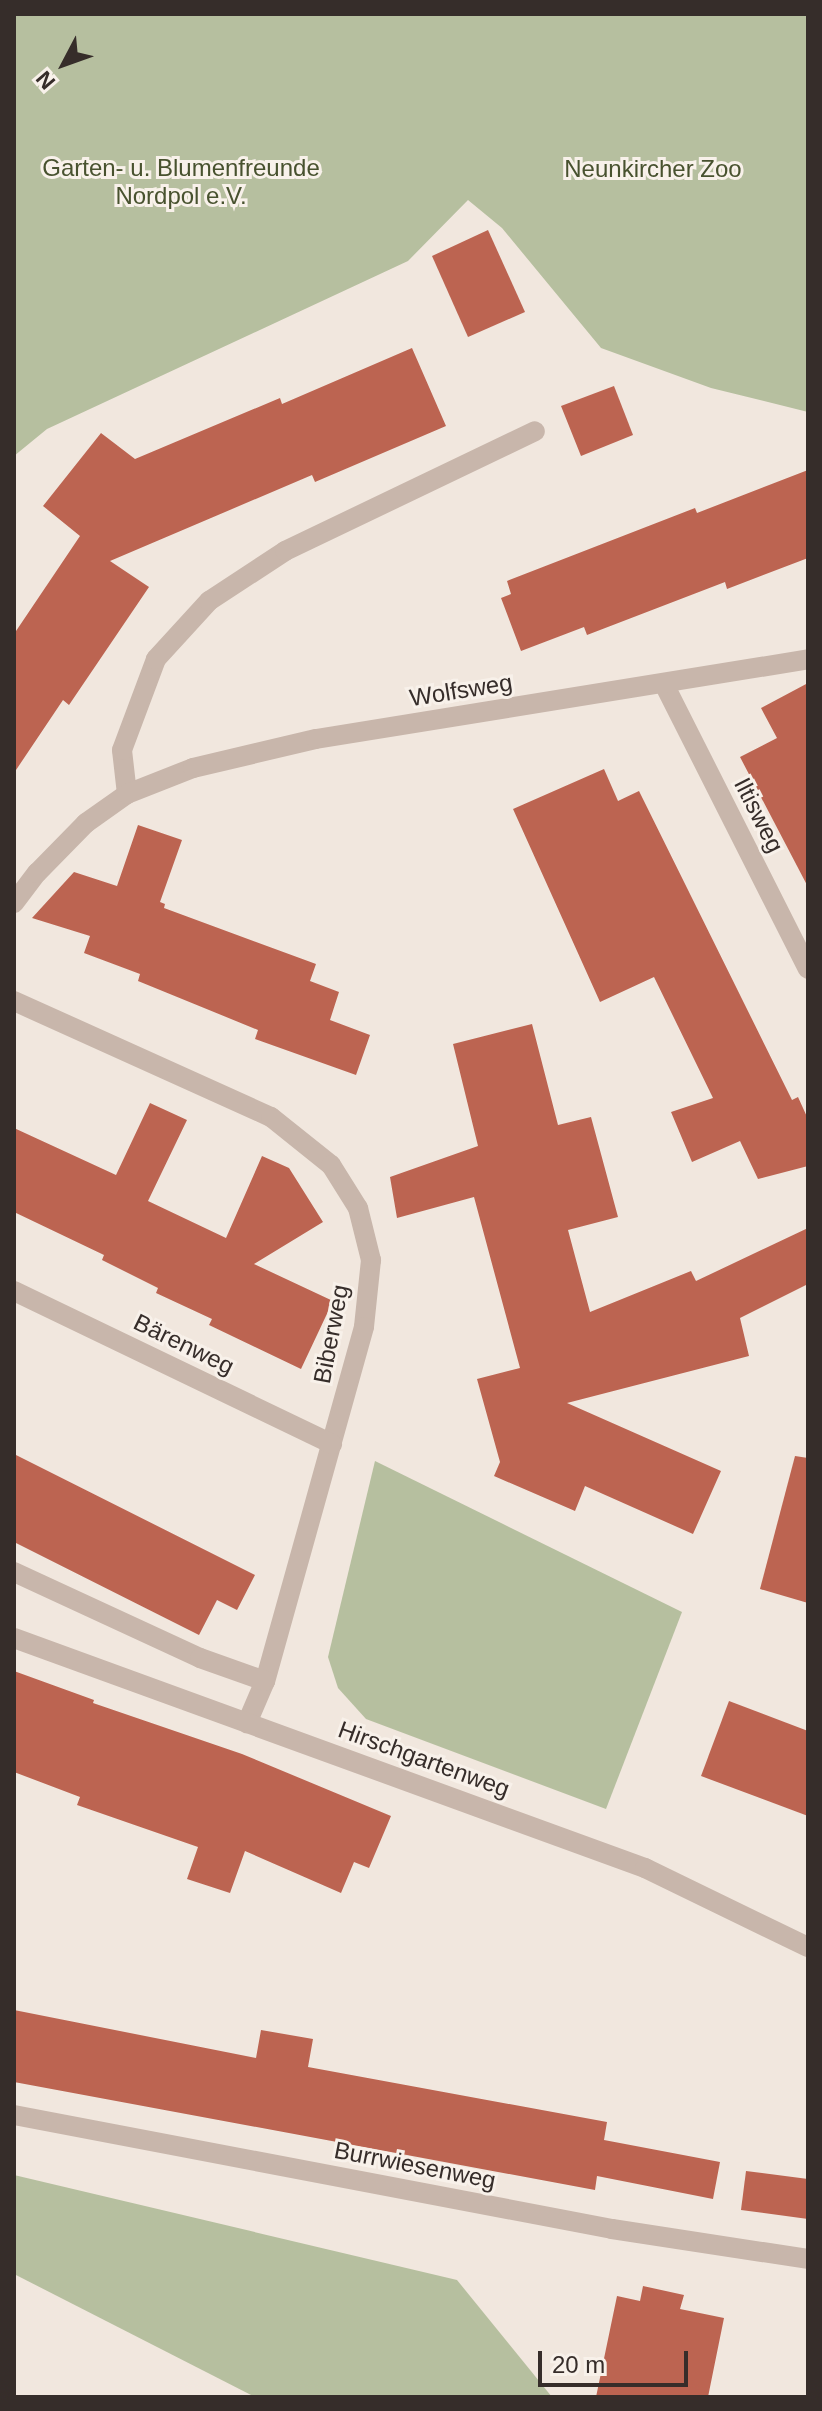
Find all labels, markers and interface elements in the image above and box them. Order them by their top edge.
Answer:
north arrow [24,24,104,104]
text: N [31,66,60,94]
park label: Garten- u. Blumenfreunde Nordpol e.V. [42,154,320,210]
park label: Neunkircher Zoo [564,155,742,183]
street label: Wolfsweg [408,668,514,712]
street label: Iltisweg [728,773,790,857]
street label: Biberweg [307,1282,355,1386]
street label: Bärenweg [129,1307,239,1381]
street label: Hirschgartenweg [334,1715,514,1803]
street label: Burrwiesenweg [332,2135,498,2195]
scale bar [542,2335,692,2385]
text: 20 m [552,2351,605,2378]

